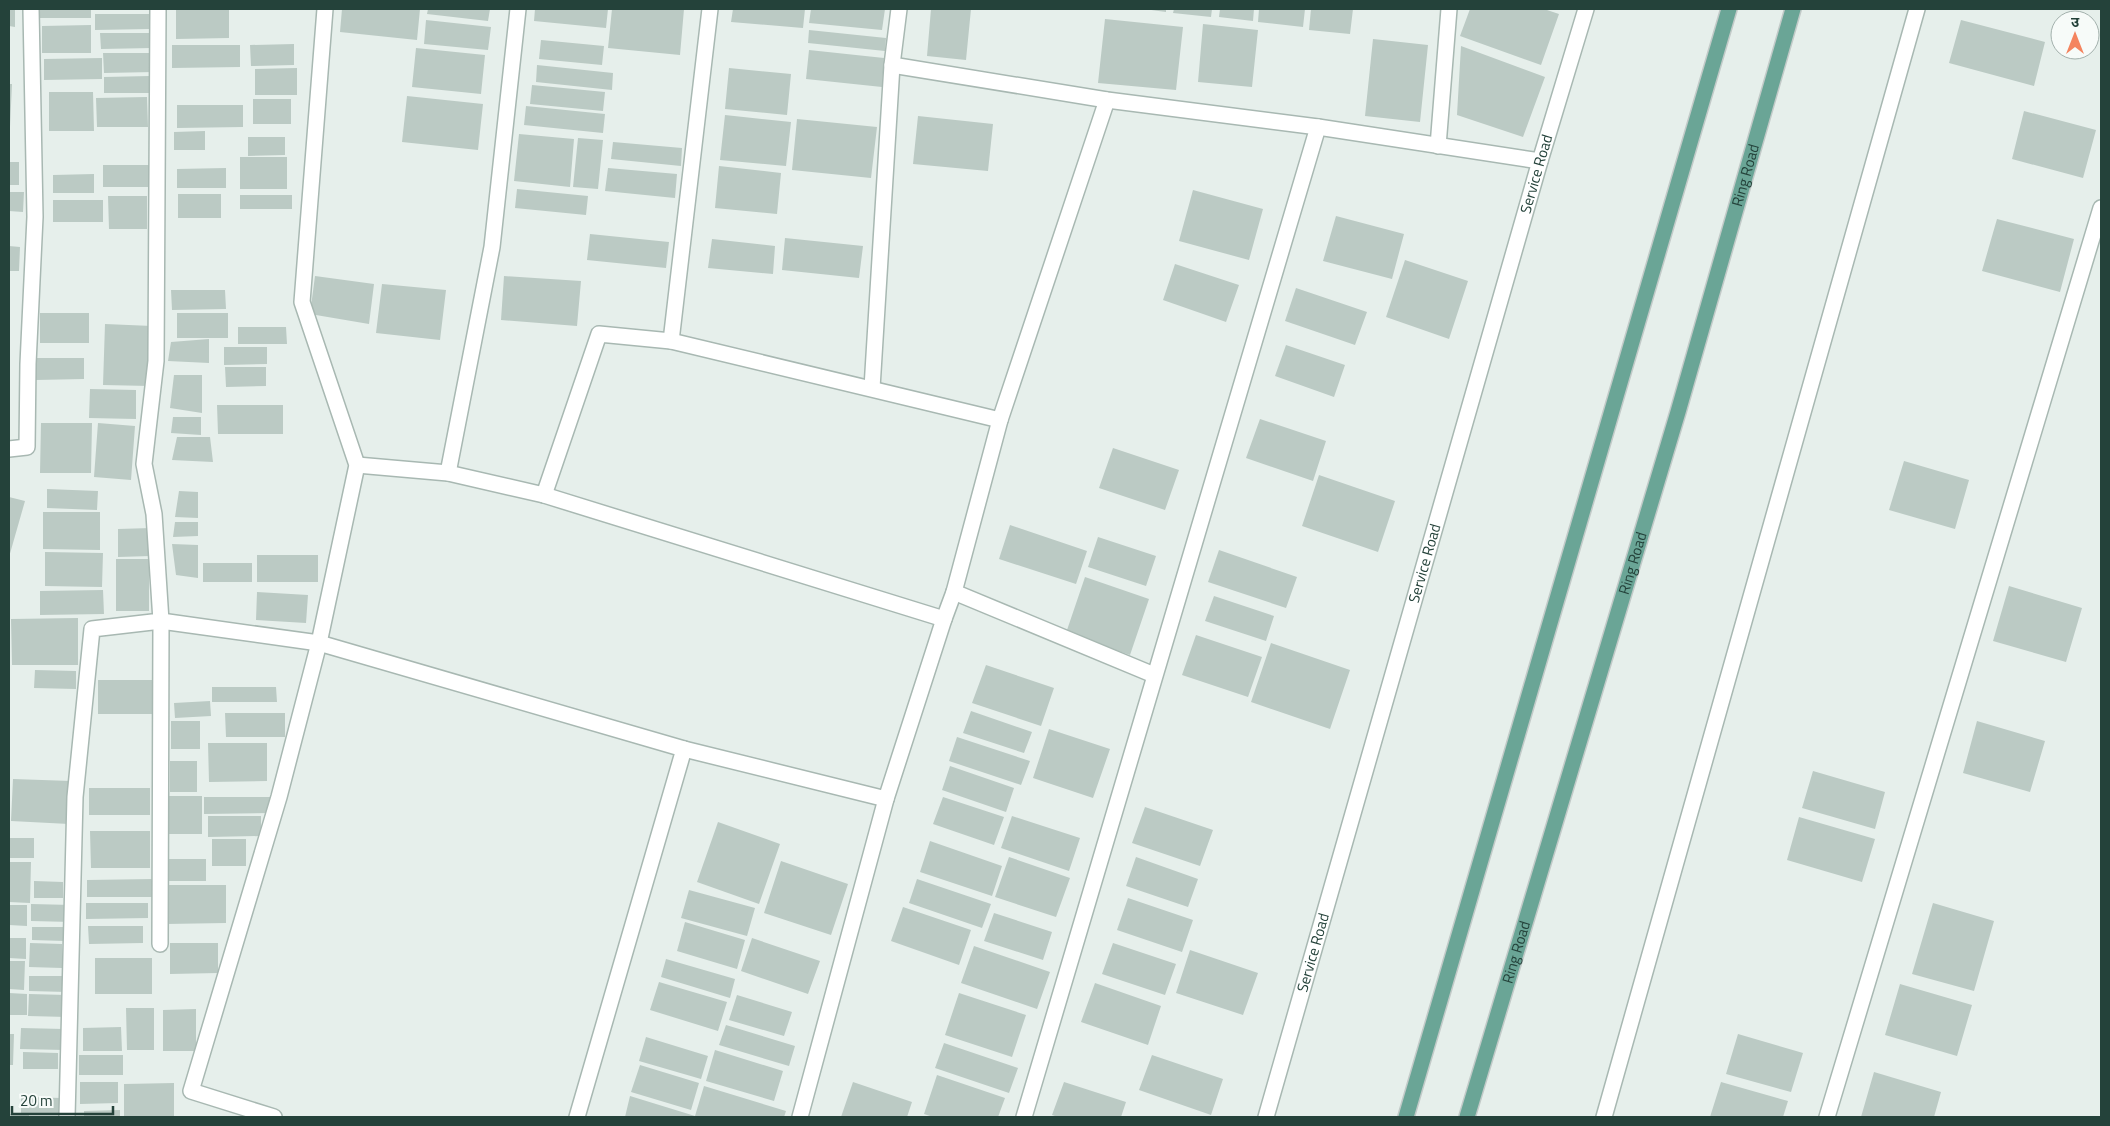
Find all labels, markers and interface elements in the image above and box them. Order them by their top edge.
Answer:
north arrow [2050,10,2100,60]
text: उ [2071,11,2080,32]
street label: Service Road [1514,132,1558,216]
street label: Ring Road [1725,141,1765,209]
street label: Service Road [1402,521,1446,605]
street label: Ring Road [1612,529,1652,597]
street label: Service Road [1290,910,1335,995]
street label: Ring Road [1496,918,1536,986]
scale bar [12,1084,114,1116]
text: 20 m [20,1089,53,1112]

